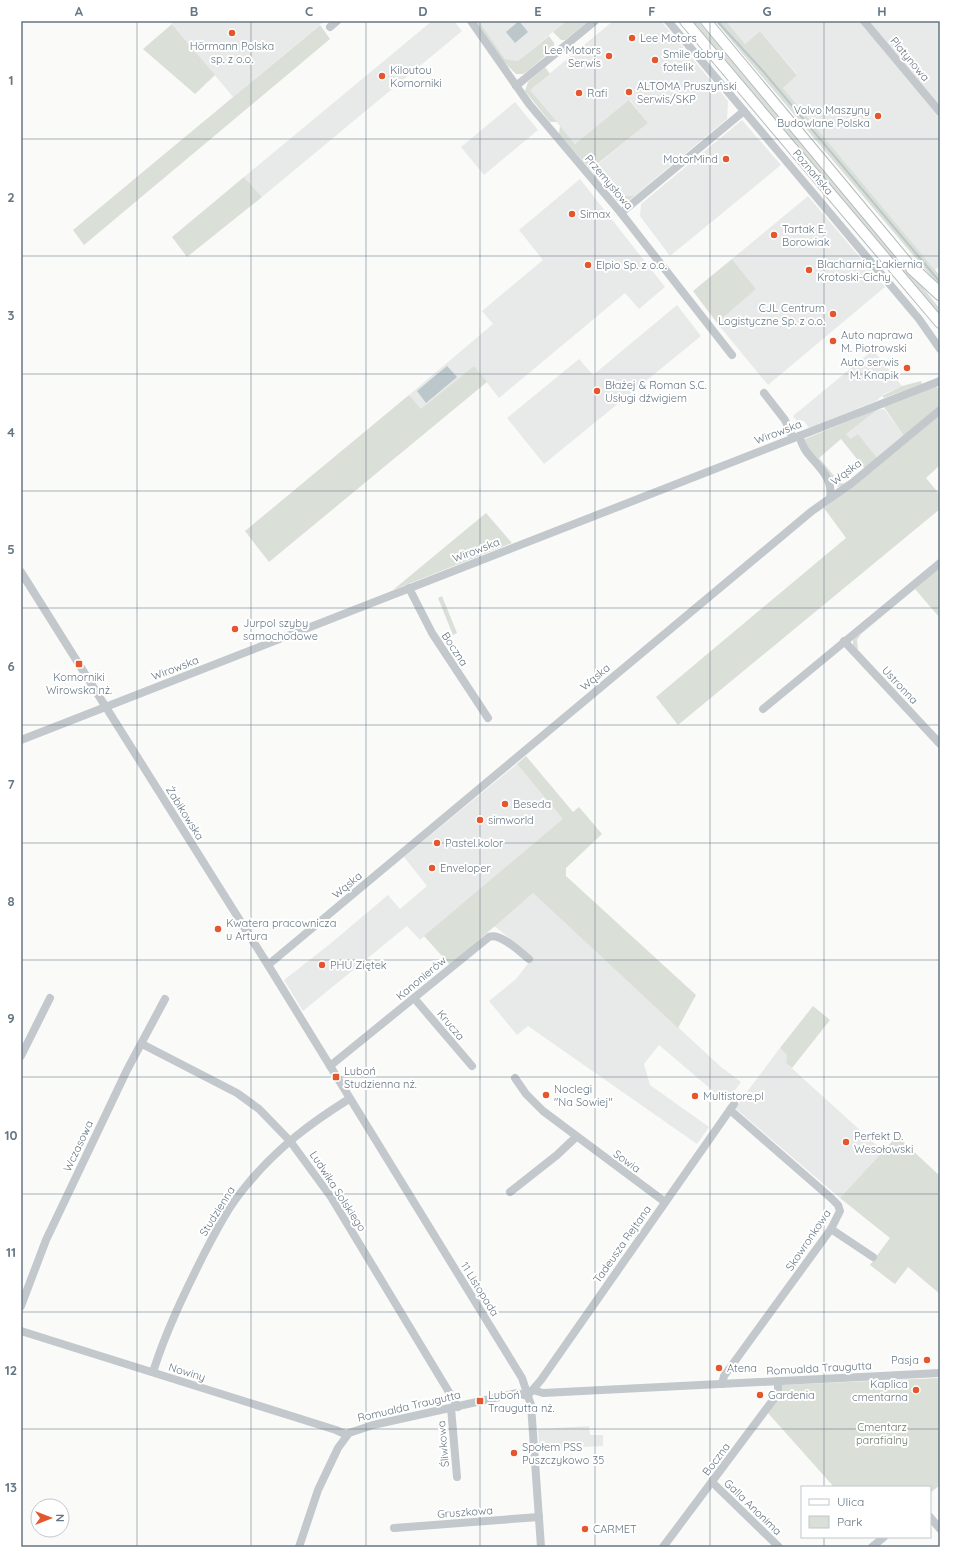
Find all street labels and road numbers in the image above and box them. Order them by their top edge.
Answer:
street label: Platynowa [887,34,933,84]
street label: Poznańska [790,146,836,198]
street label: Przemysłowa [582,152,636,212]
street label: Wirowska [752,417,804,447]
street label: Wąska [828,456,864,488]
street label: Wirowska [450,535,502,565]
street label: Boczna [439,629,471,669]
street label: Wirowska [149,653,201,683]
street label: Wąska [577,660,613,694]
street label: Ustronna [879,663,921,707]
street label: Żabikowska [163,783,207,843]
street label: Wąska [329,868,365,902]
street label: Kanonierów [393,953,449,1003]
street label: Krucza [434,1007,468,1043]
street label: Wczasowa [60,1118,96,1174]
street label: Sowia [611,1146,643,1176]
street label: Ludwika Solskiego [307,1148,369,1234]
street label: Studzienna [196,1184,238,1238]
street label: Tadeusza Rejtana [590,1203,654,1285]
street label: Skowronkowa [782,1207,834,1273]
street label: 11 Listopada [458,1259,502,1319]
street label: Romualda Traugutta [766,1358,872,1378]
street label: Nowiny [167,1360,207,1384]
street label: Romualda Traugutta [356,1387,462,1425]
street label: Śliwkowa [434,1420,452,1468]
street label: Boczna [699,1440,733,1478]
street label: Galla Anonima [721,1476,785,1538]
street label: Gruszkowa [437,1503,493,1521]

